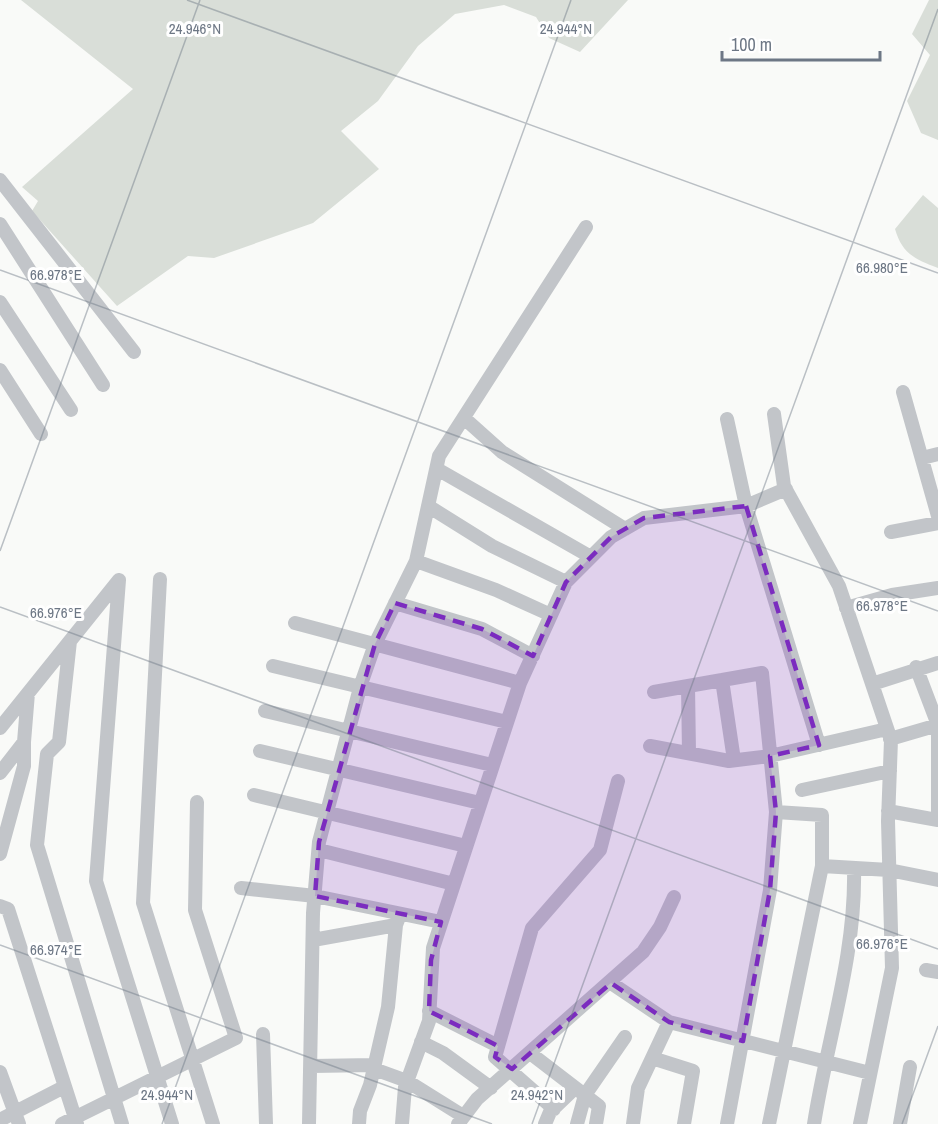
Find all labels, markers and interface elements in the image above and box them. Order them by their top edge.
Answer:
text: 24.946°N [169,18,221,39]
text: 24.944°N [540,18,592,39]
scale bar [722,24,880,62]
text: 100 m [731,32,772,57]
text: 66.980°E [856,257,908,278]
text: 66.978°E [30,264,82,285]
text: 66.978°E [856,595,908,616]
text: 66.976°E [30,602,82,623]
text: 66.976°E [856,933,908,954]
text: 66.974°E [30,939,82,960]
text: 24.944°N [141,1084,193,1105]
text: 24.942°N [511,1084,563,1105]

